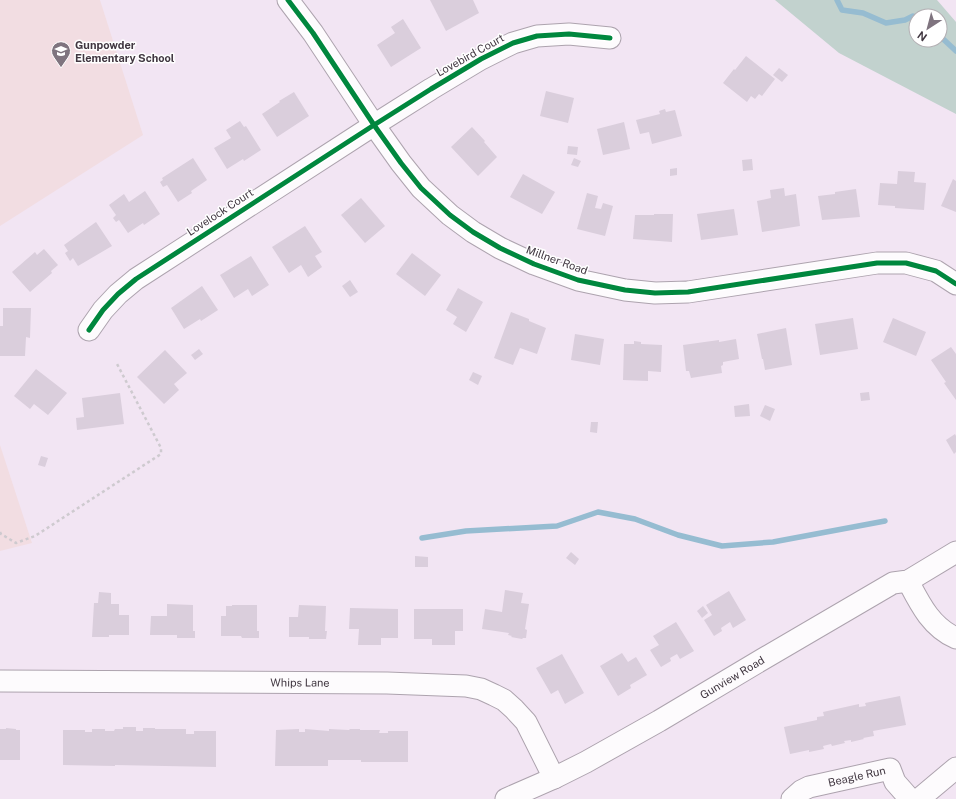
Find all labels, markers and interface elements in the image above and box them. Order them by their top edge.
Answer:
north arrow [908,8,948,48]
text: N [915,29,929,43]
street label: Lovebird Court [434,31,506,79]
place label: Gunpowder Elementary School [75,39,175,64]
school or university icon: Gunpowder Elementary School [50,40,72,68]
street label: Lovelock Court [185,186,255,238]
street label: Millner Road [525,243,589,277]
street label: Gunview Road [698,654,766,701]
street label: Whips Lane [270,676,330,689]
street label: Beagle Run [827,764,887,789]

